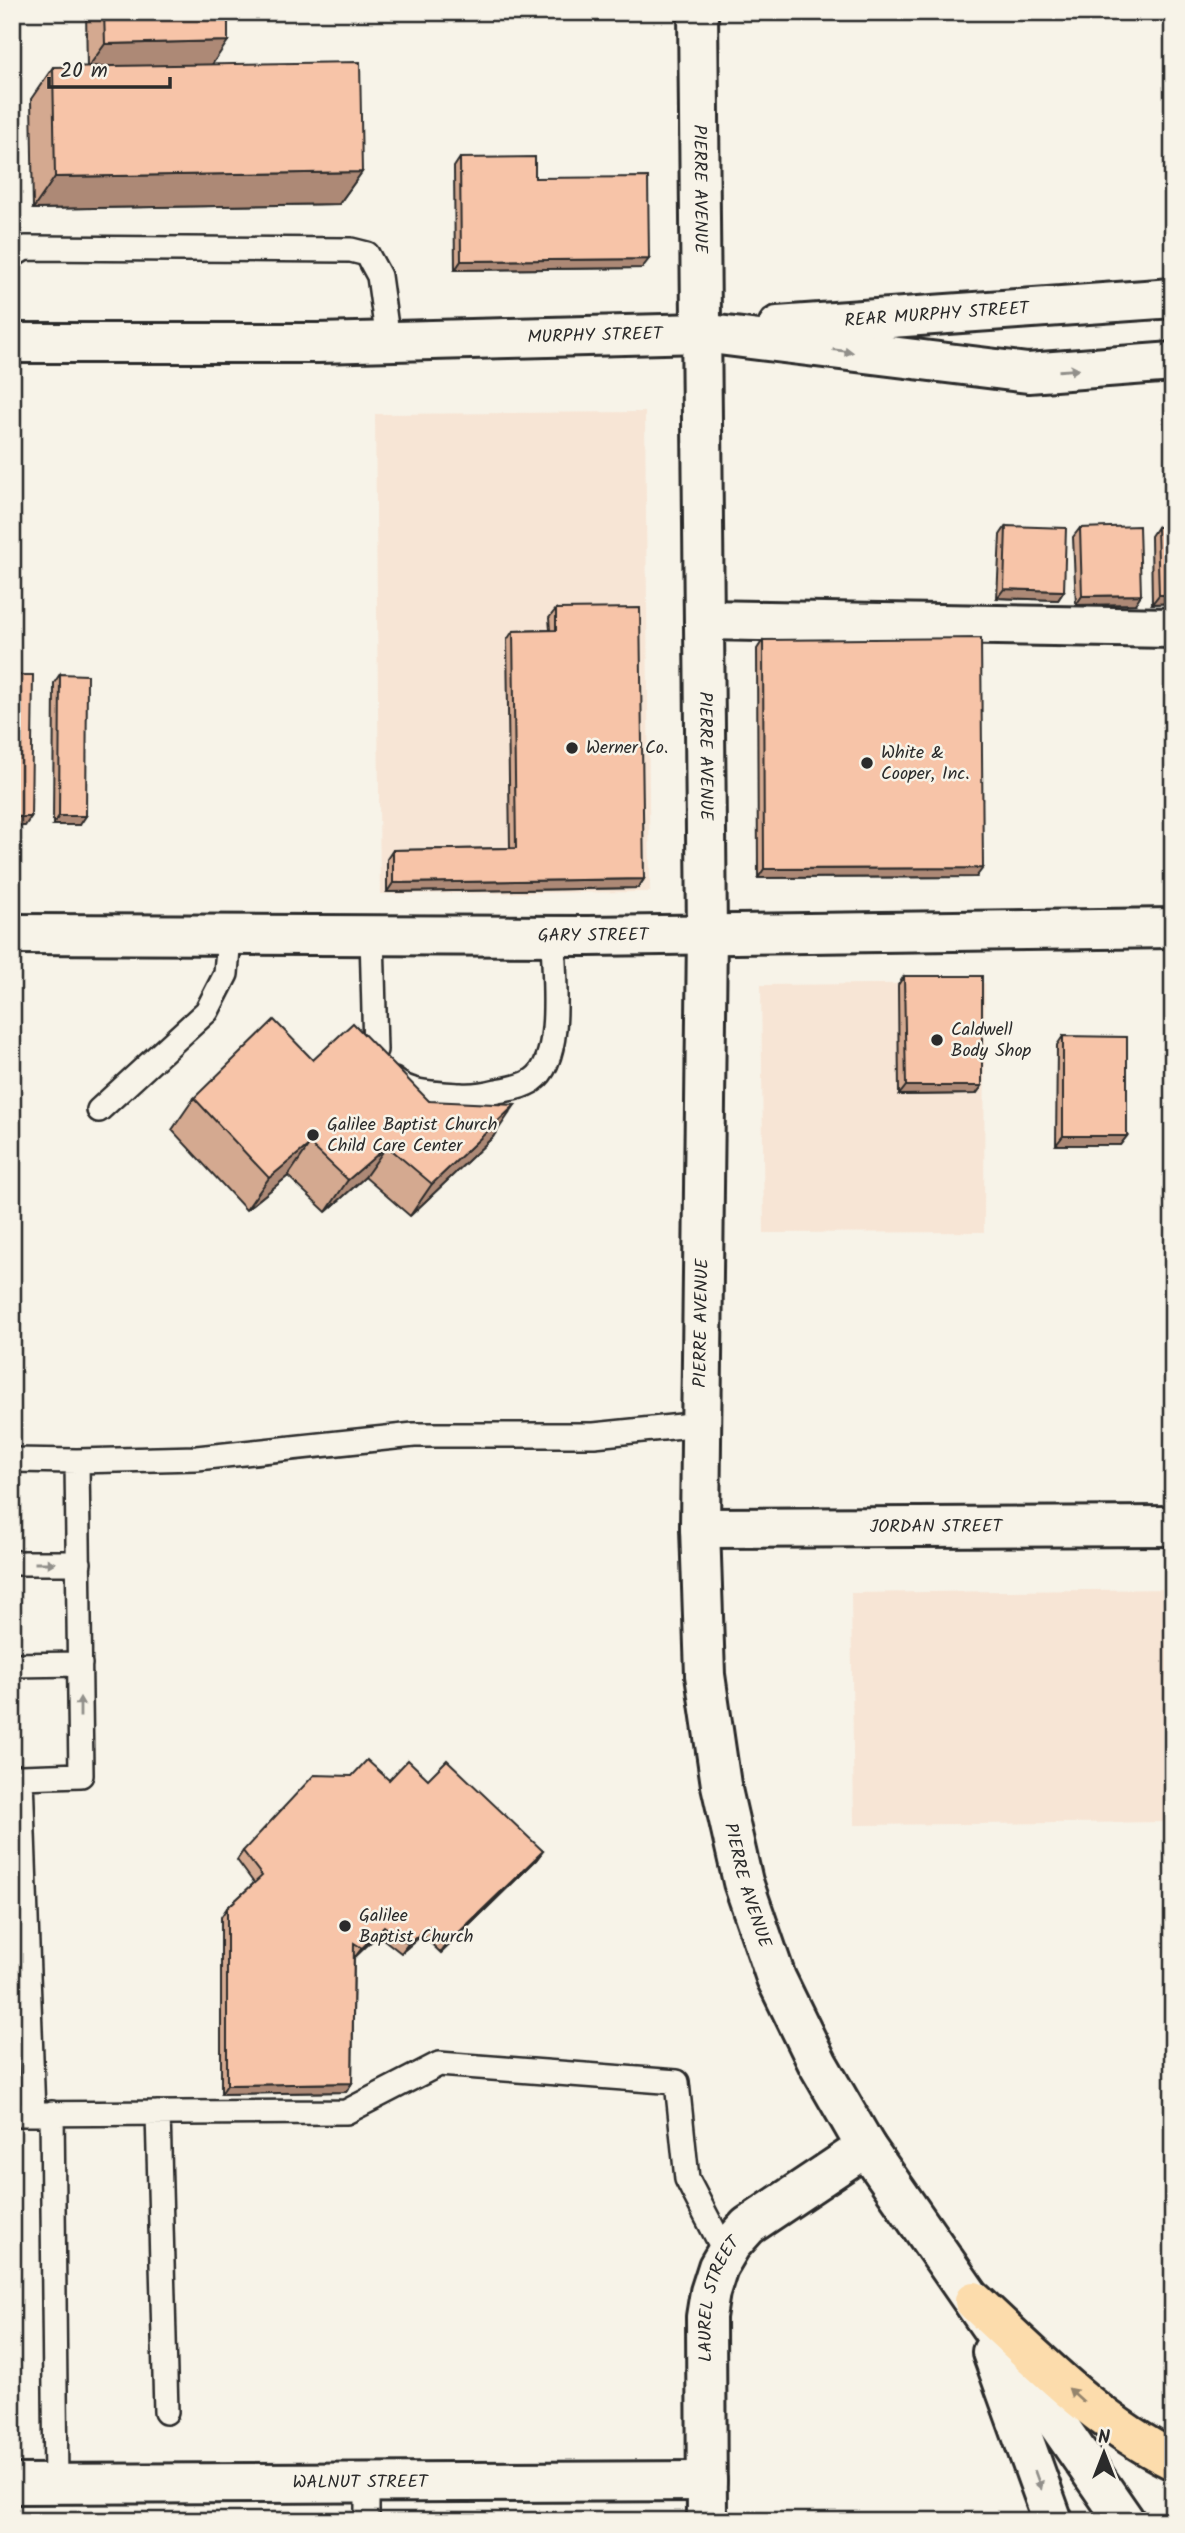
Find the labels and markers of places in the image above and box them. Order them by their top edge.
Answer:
place label: Werner Co. [586,734,668,763]
place label: White & Cooper, Inc. [881,739,970,789]
marker: Werner Co. [564,740,580,756]
marker: White & Cooper, Inc. [859,755,875,771]
place label: Caldwell Body Shop [951,1016,1032,1066]
marker: Caldwell Body Shop [929,1032,945,1048]
place label: Galilee Baptist Church Child Care Center [327,1111,497,1161]
marker: Galilee Baptist Church Child Care Center [305,1127,321,1143]
place label: Galilee Baptist Church [359,1902,473,1952]
marker: Galilee Baptist Church [337,1918,353,1934]

